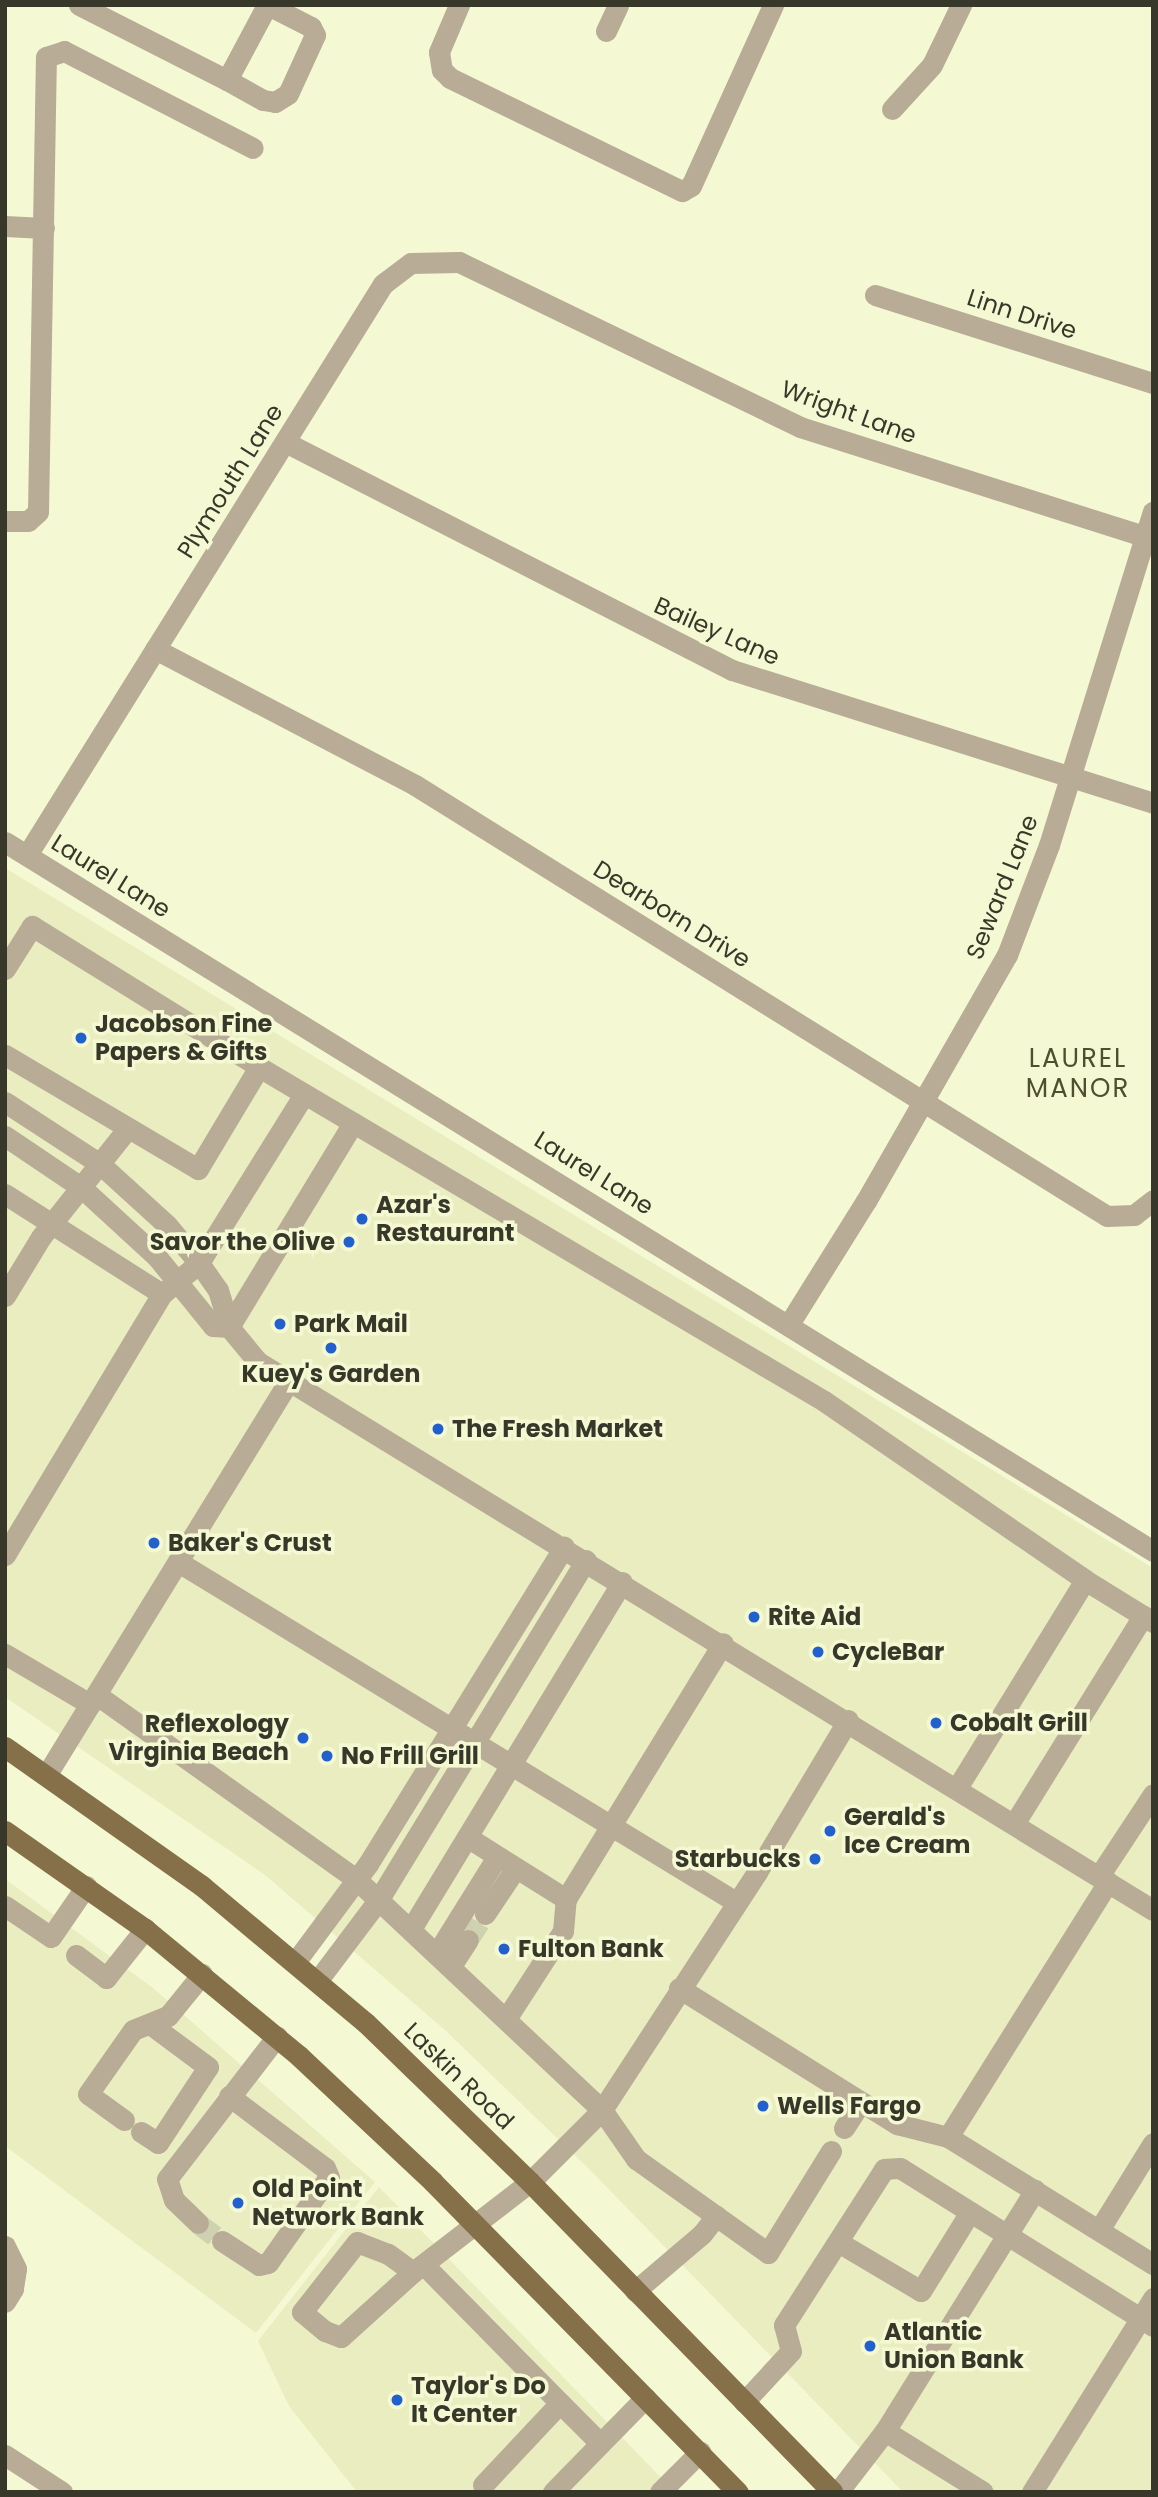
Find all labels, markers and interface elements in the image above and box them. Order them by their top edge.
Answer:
street label: Linn Drive [964,283,1080,345]
street label: Wright Lane [777,374,921,450]
street label: Plymouth Lane [171,399,289,563]
street label: Bailey Lane [650,591,784,671]
street label: Seward Lane [960,811,1044,963]
street label: Laurel Lane [46,828,176,924]
street label: Dearborn Drive [588,854,756,974]
place label: Jacobson Fine Papers & Gifts [95,1010,272,1066]
marker: Jacobson Fine Papers & Gifts [73,1030,89,1046]
district label: LAUREL MANOR [1026,1043,1130,1104]
street label: Laurel Lane [529,1125,659,1221]
place label: Azar's Restaurant [376,1191,515,1247]
marker: Azar's Restaurant [354,1211,370,1227]
place label: Savor the Olive [150,1228,335,1256]
marker: Savor the Olive [341,1234,357,1250]
place label: Park Mail [294,1310,408,1338]
marker: Park Mail [272,1316,288,1332]
marker: Kuey's Garden [323,1340,339,1356]
place label: Kuey's Garden [242,1360,420,1388]
place label: The Fresh Market [452,1415,663,1443]
marker: The Fresh Market [430,1421,446,1437]
place label: Baker's Crust [168,1529,332,1557]
marker: Baker's Crust [146,1535,162,1551]
place label: Rite Aid [768,1603,861,1631]
marker: Rite Aid [746,1609,762,1625]
place label: CycleBar [832,1638,944,1666]
marker: CycleBar [810,1644,826,1660]
place label: Cobalt Grill [950,1709,1088,1737]
place label: Reflexology Virginia Beach [109,1710,289,1766]
marker: Cobalt Grill [928,1715,944,1731]
marker: Reflexology Virginia Beach [295,1730,311,1746]
place label: No Frill Grill [341,1742,479,1770]
marker: No Frill Grill [319,1748,335,1764]
place label: Gerald's Ice Cream [844,1803,971,1859]
marker: Gerald's Ice Cream [822,1823,838,1839]
place label: Starbucks [675,1845,801,1873]
marker: Starbucks [807,1851,823,1867]
place label: Fulton Bank [518,1935,664,1963]
marker: Fulton Bank [496,1941,512,1957]
street label: Laskin Road [398,2016,520,2136]
place label: Wells Fargo [777,2092,921,2120]
marker: Wells Fargo [755,2098,771,2114]
place label: Old Point Network Bank [252,2175,424,2231]
marker: Old Point Network Bank [230,2195,246,2211]
place label: Atlantic Union Bank [884,2318,1024,2374]
marker: Atlantic Union Bank [862,2338,878,2354]
place label: Taylor's Do It Center [411,2372,546,2428]
marker: Taylor's Do It Center [389,2392,405,2408]

